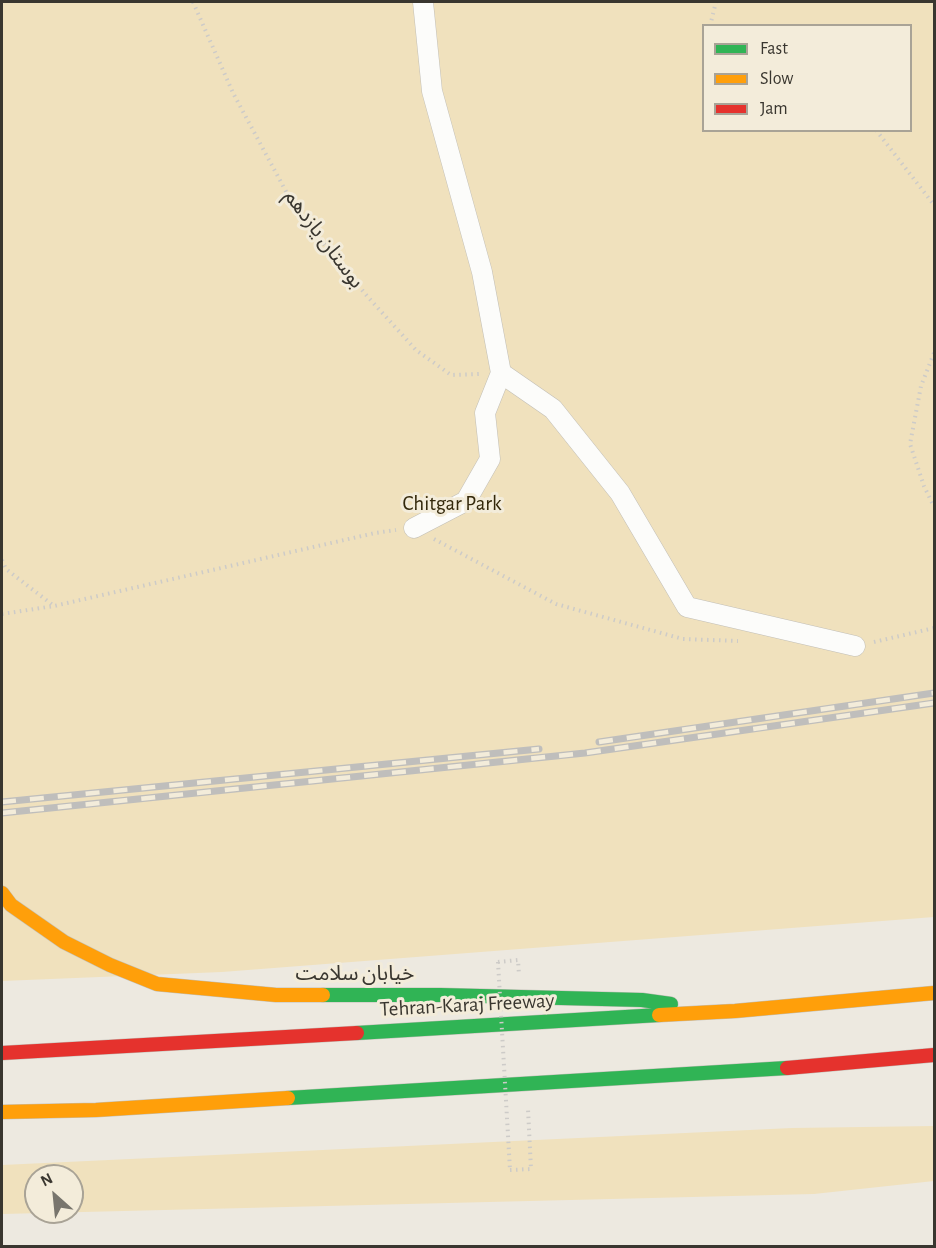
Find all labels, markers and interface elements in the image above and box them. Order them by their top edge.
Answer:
legend [702,24,912,132]
text: Fast [760,40,788,58]
text: Slow [760,70,793,88]
text: Jam [760,100,788,118]
street label: بوستان یازدهم [279,185,369,293]
park label: Chitgar Park [402,491,502,517]
street label: خیابان سلامت [296,961,414,987]
street label: Tehran-Karaj Freeway [379,988,555,1022]
north arrow [24,1164,84,1224]
text: N [38,1170,55,1189]

